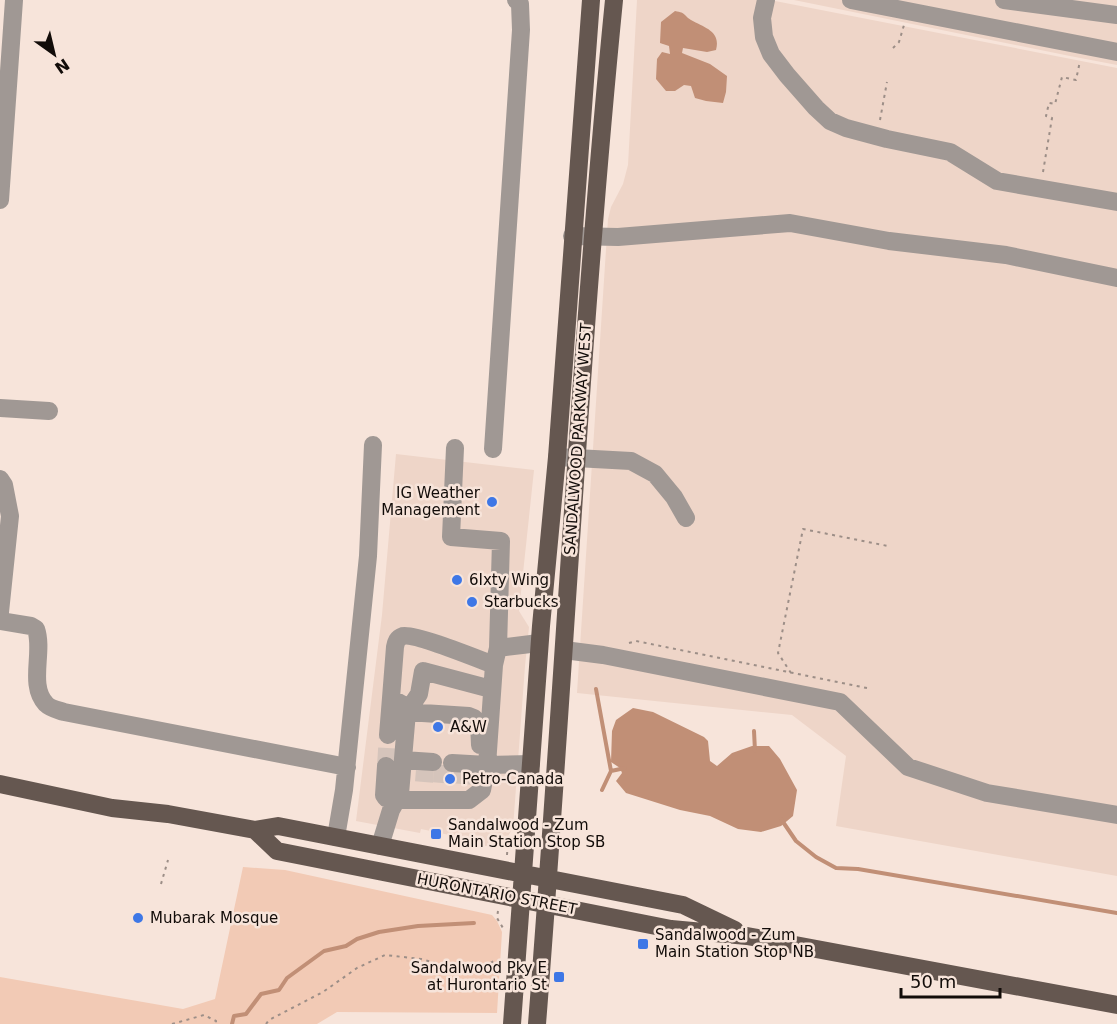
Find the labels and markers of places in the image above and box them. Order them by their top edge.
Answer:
place label: IG Weather Management [381,484,481,519]
marker: IG Weather Management [485,495,499,509]
place label: 6Ixty Wing [469,571,549,589]
marker: 6Ixty Wing [450,573,464,587]
place label: Starbucks [484,593,559,611]
marker: Starbucks [465,595,479,609]
place label: A&W [450,718,487,736]
marker: A&W [431,720,445,734]
place label: Petro-Canada [462,770,563,788]
marker: Petro-Canada [443,772,457,786]
place label: Sandalwood - Zum Main Station Stop SB [448,816,605,851]
marker: Sandalwood - Zum Main Station Stop SB [429,827,443,841]
place label: Mubarak Mosque [150,909,278,927]
marker: Mubarak Mosque [131,911,145,925]
place label: Sandalwood - Zum Main Station Stop NB [655,926,814,961]
marker: Sandalwood - Zum Main Station Stop NB [636,937,650,951]
place label: Sandalwood Pky E at Hurontario St [411,959,547,994]
marker: Sandalwood Pky E at Hurontario St [552,970,566,984]

